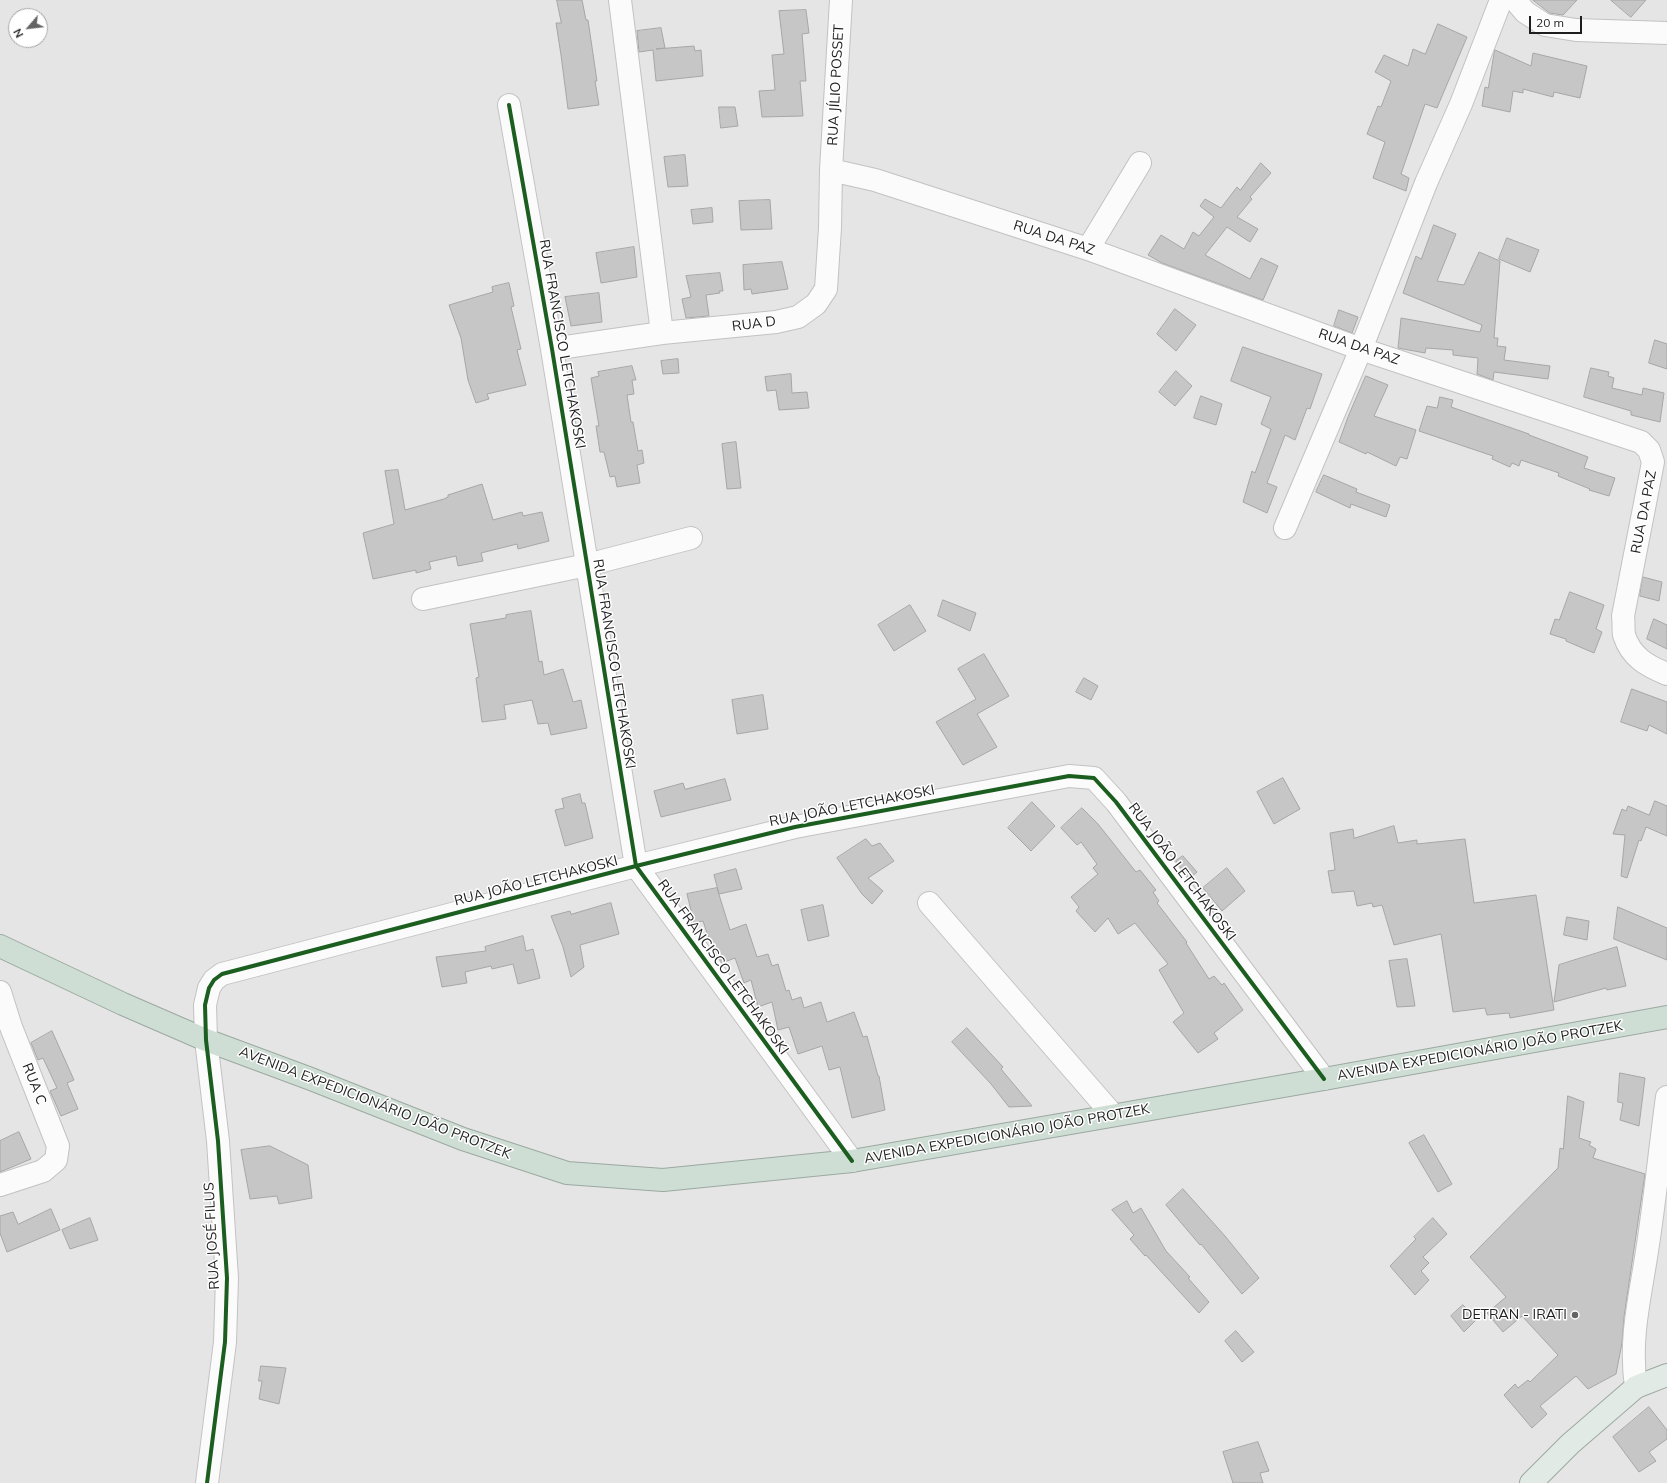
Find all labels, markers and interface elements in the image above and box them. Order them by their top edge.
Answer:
north arrow [8,8,48,48]
scale bar [1531,8,1584,34]
text: 20 m [1536,15,1564,30]
street label: RUA JÍLIO POSSET [824,24,848,146]
text: N [10,26,26,40]
street label: RUA DA PAZ [1011,217,1097,259]
street label: RUA FRANCISCO LETCHAKOSKI [535,238,589,450]
street label: RUA D [731,313,777,335]
street label: RUA DA PAZ [1316,325,1402,369]
street label: RUA DA PAZ [1628,469,1660,555]
street label: RUA FRANCISCO LETCHAKOSKI [589,558,639,770]
street label: RUA JOÃO LETCHAKOSKI [768,782,936,830]
street label: RUA JOÃO LETCHAKOSKI [1125,800,1239,944]
street label: RUA JOÃO LETCHAKOSKI [452,853,620,909]
street label: RUA FRANCISCO LETCHAKOSKI [654,876,792,1058]
street label: AVENIDA EXPEDICIONÁRIO JOÃO PROTZEK [1336,1018,1624,1084]
street label: AVENIDA EXPEDICIONÁRIO JOÃO PROTZEK [237,1043,513,1163]
street label: RUA C [18,1061,50,1107]
street label: AVENIDA EXPEDICIONÁRIO JOÃO PROTZEK [863,1101,1151,1167]
street label: RUA JOSÉ FILUS [201,1182,223,1290]
place label: DETRAN - IRATI [1462,1307,1567,1323]
marker: DETRAN - IRATI [1570,1310,1580,1320]

